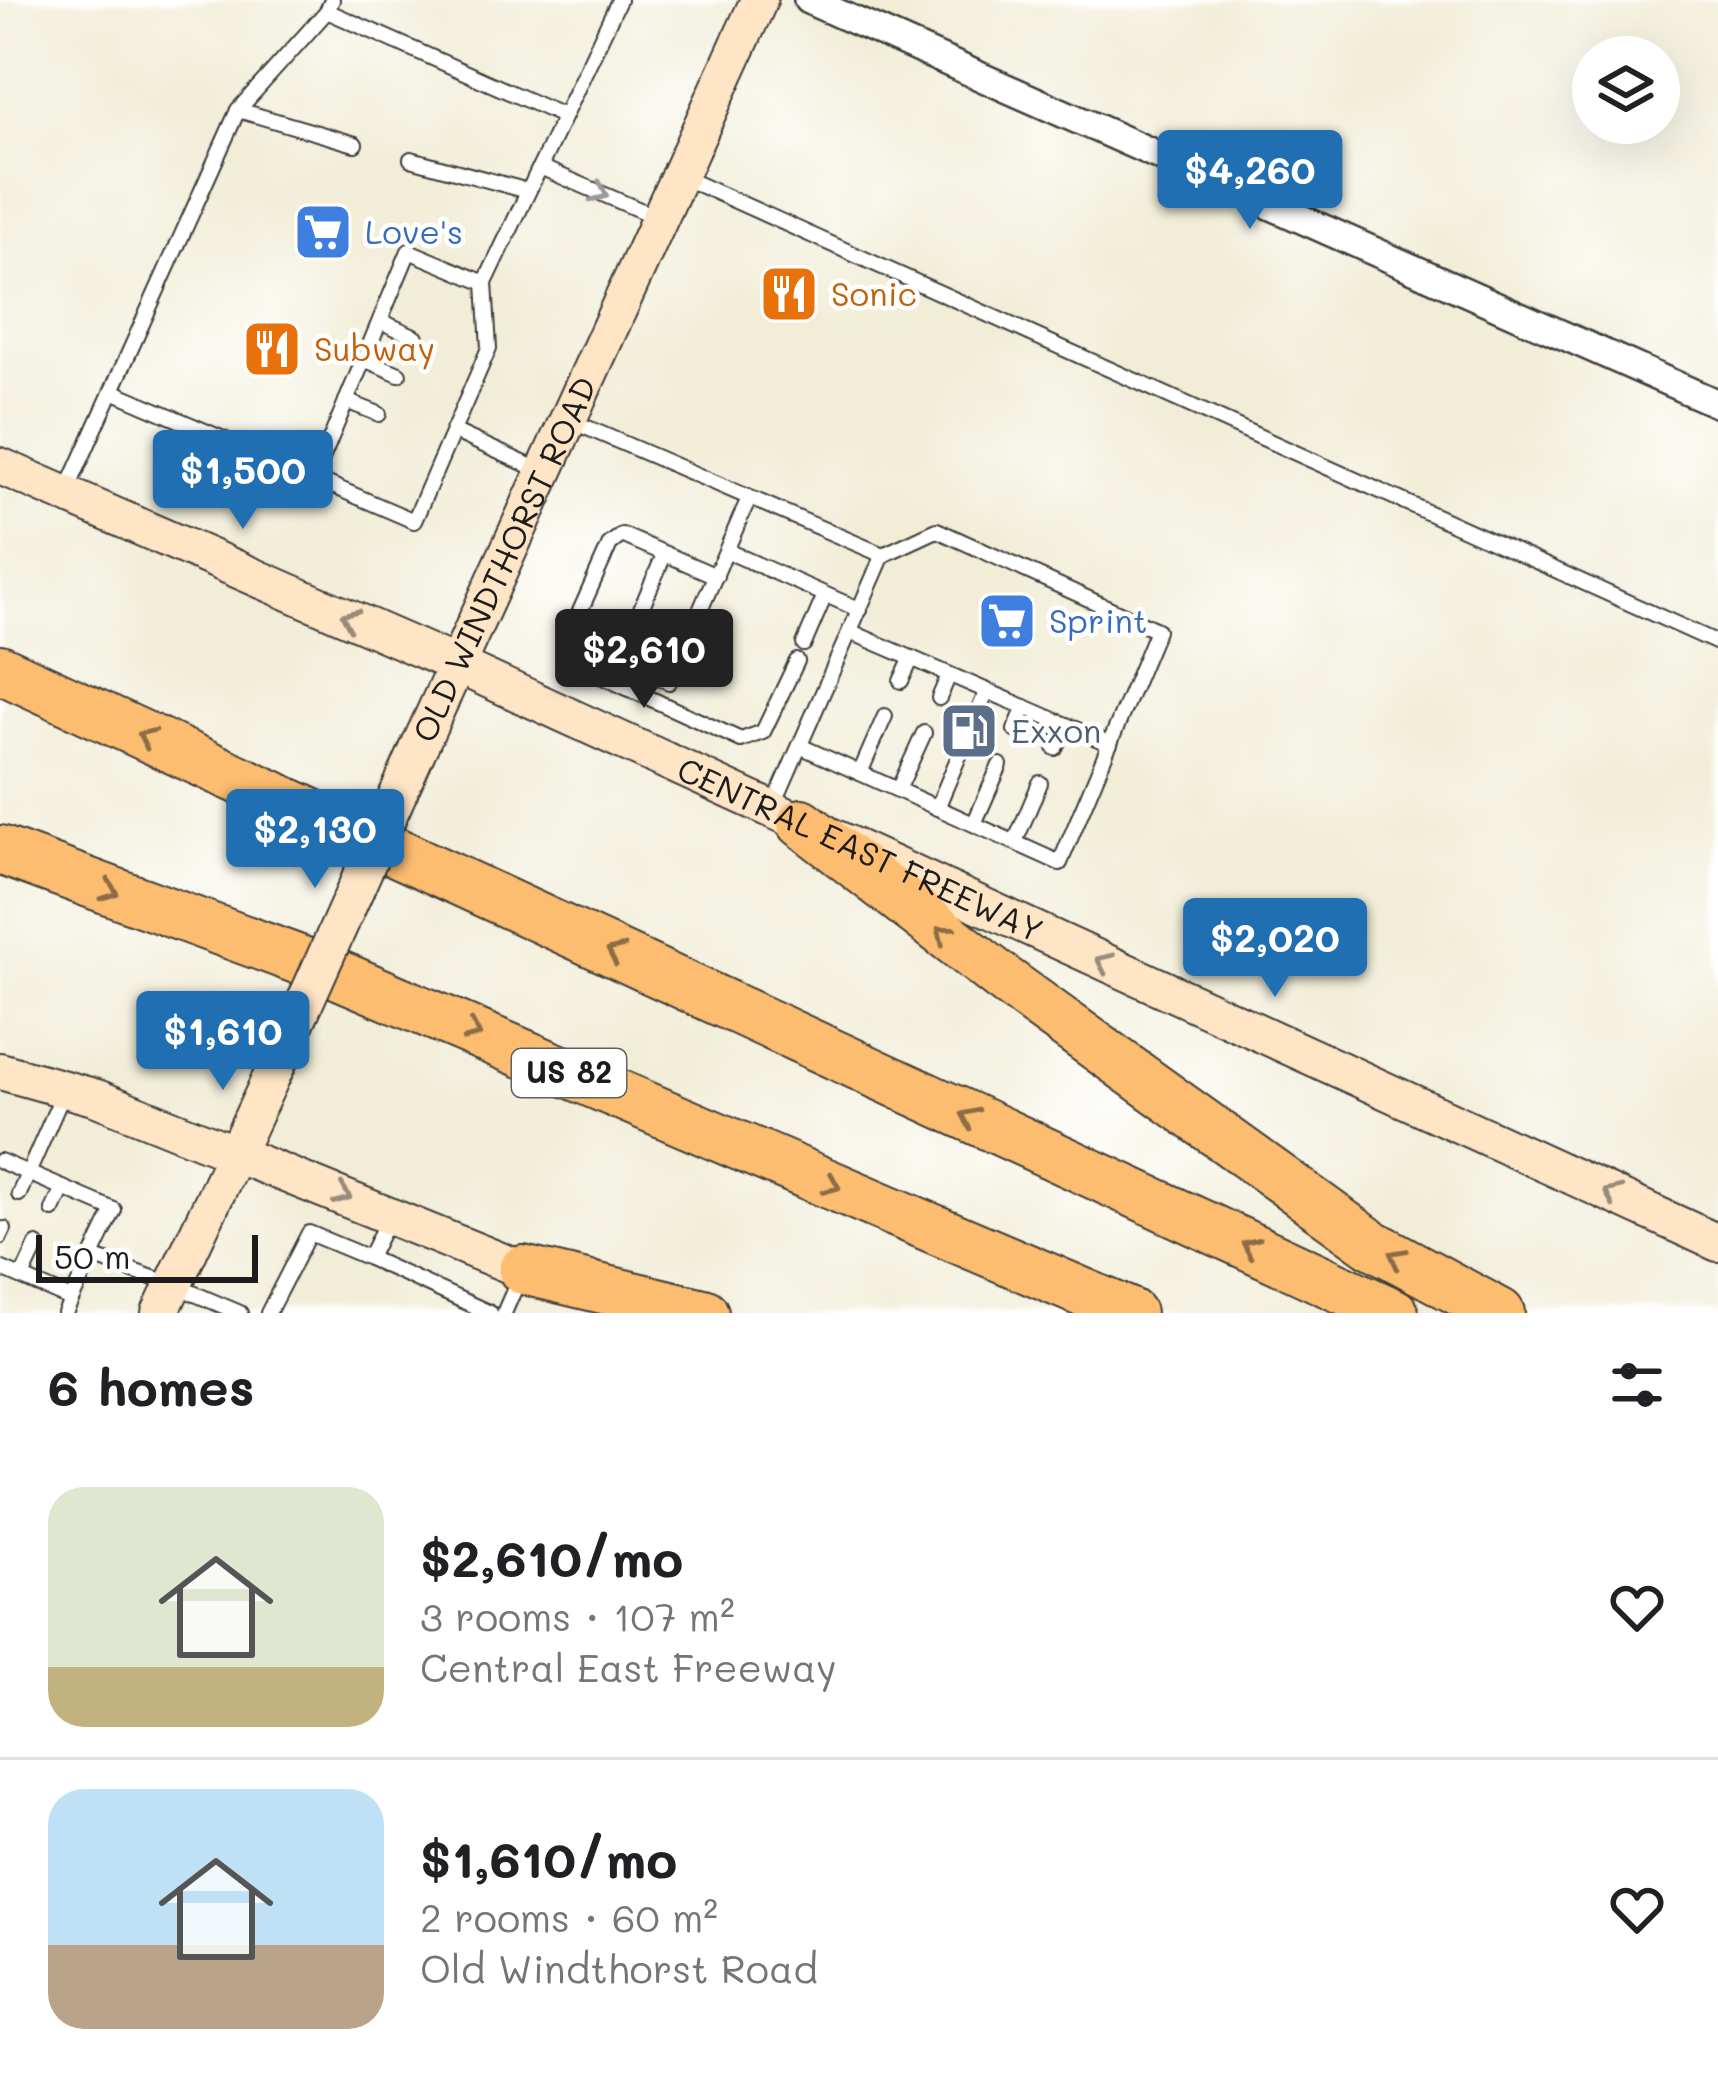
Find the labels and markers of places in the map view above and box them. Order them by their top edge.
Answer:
pin: $4,260 [1152,130,1348,232]
supermarket icon: Love's [292,201,354,263]
place label: Love's [365,209,463,252]
restaurant icon: Sonic [758,263,820,325]
place label: Sonic [831,271,917,314]
restaurant icon: Subway [241,318,303,380]
place label: Subway [314,326,435,370]
pin: $1,500 [145,430,341,532]
supermarket icon: Sprint [976,590,1038,652]
place label: Sprint [1049,598,1147,641]
pin: $2,610 [546,609,742,711]
fuel station icon: Exxon [938,700,1000,762]
place label: Exxon [1011,708,1101,751]
pin: $2,130 [217,789,413,891]
pin: $2,020 [1177,898,1373,1000]
pin: $1,610 [125,991,321,1093]

